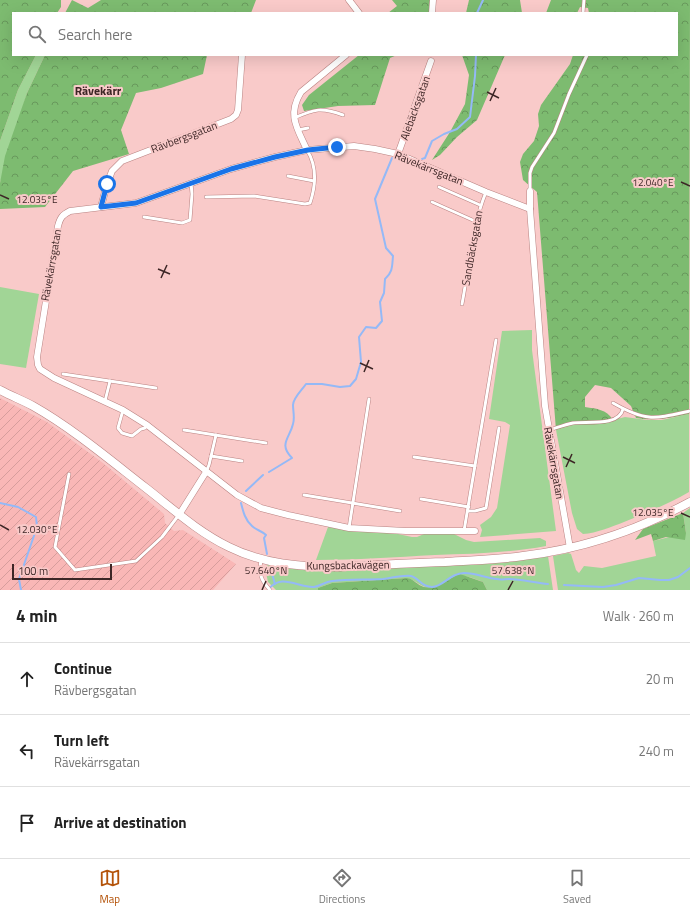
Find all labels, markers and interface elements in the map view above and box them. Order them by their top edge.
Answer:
search box [12,12,678,56]
icon: search [26,23,48,45]
text: Search here [58,23,132,46]
street label: Alebäcksgatan [396,73,434,142]
district label: Rävekärr [75,81,122,100]
street label: Rävbergsgatan [149,117,220,157]
route end [328,138,346,156]
street label: Rävekärrsgatan [392,147,466,189]
route start [98,175,116,193]
text: 12.040°E [632,175,674,190]
text: 12.035°E [16,192,58,207]
street label: Sandbäcksgatan [458,209,486,287]
street label: Rävekärrsgatan [37,228,65,302]
street label: Rävekärrsgatan [540,426,568,500]
text: 12.035°E [632,505,674,520]
text: 12.030°E [16,522,58,537]
street label: Kungsbackavägen [306,556,390,574]
scale bar [12,562,112,581]
text: 100 m [18,563,48,579]
text: 57.640°N [245,563,287,578]
text: 57.638°N [492,563,534,578]
text: 4 min [16,603,57,629]
text: Walk · 260 m [603,606,674,626]
text: Continue [54,657,112,680]
icon: ahead [16,668,38,690]
text: 20 m [646,669,674,689]
text: Rävbergsgatan [54,680,136,700]
text: Turn left [54,729,109,752]
icon: left [16,740,38,762]
text: 240 m [638,741,674,761]
text: Rävekärrsgatan [54,752,140,772]
text: Arrive at destination [54,811,187,834]
icon: arrive [16,812,38,834]
tab: Map [99,867,121,907]
tab: Directions [319,867,365,907]
tab: Saved [563,867,591,907]

